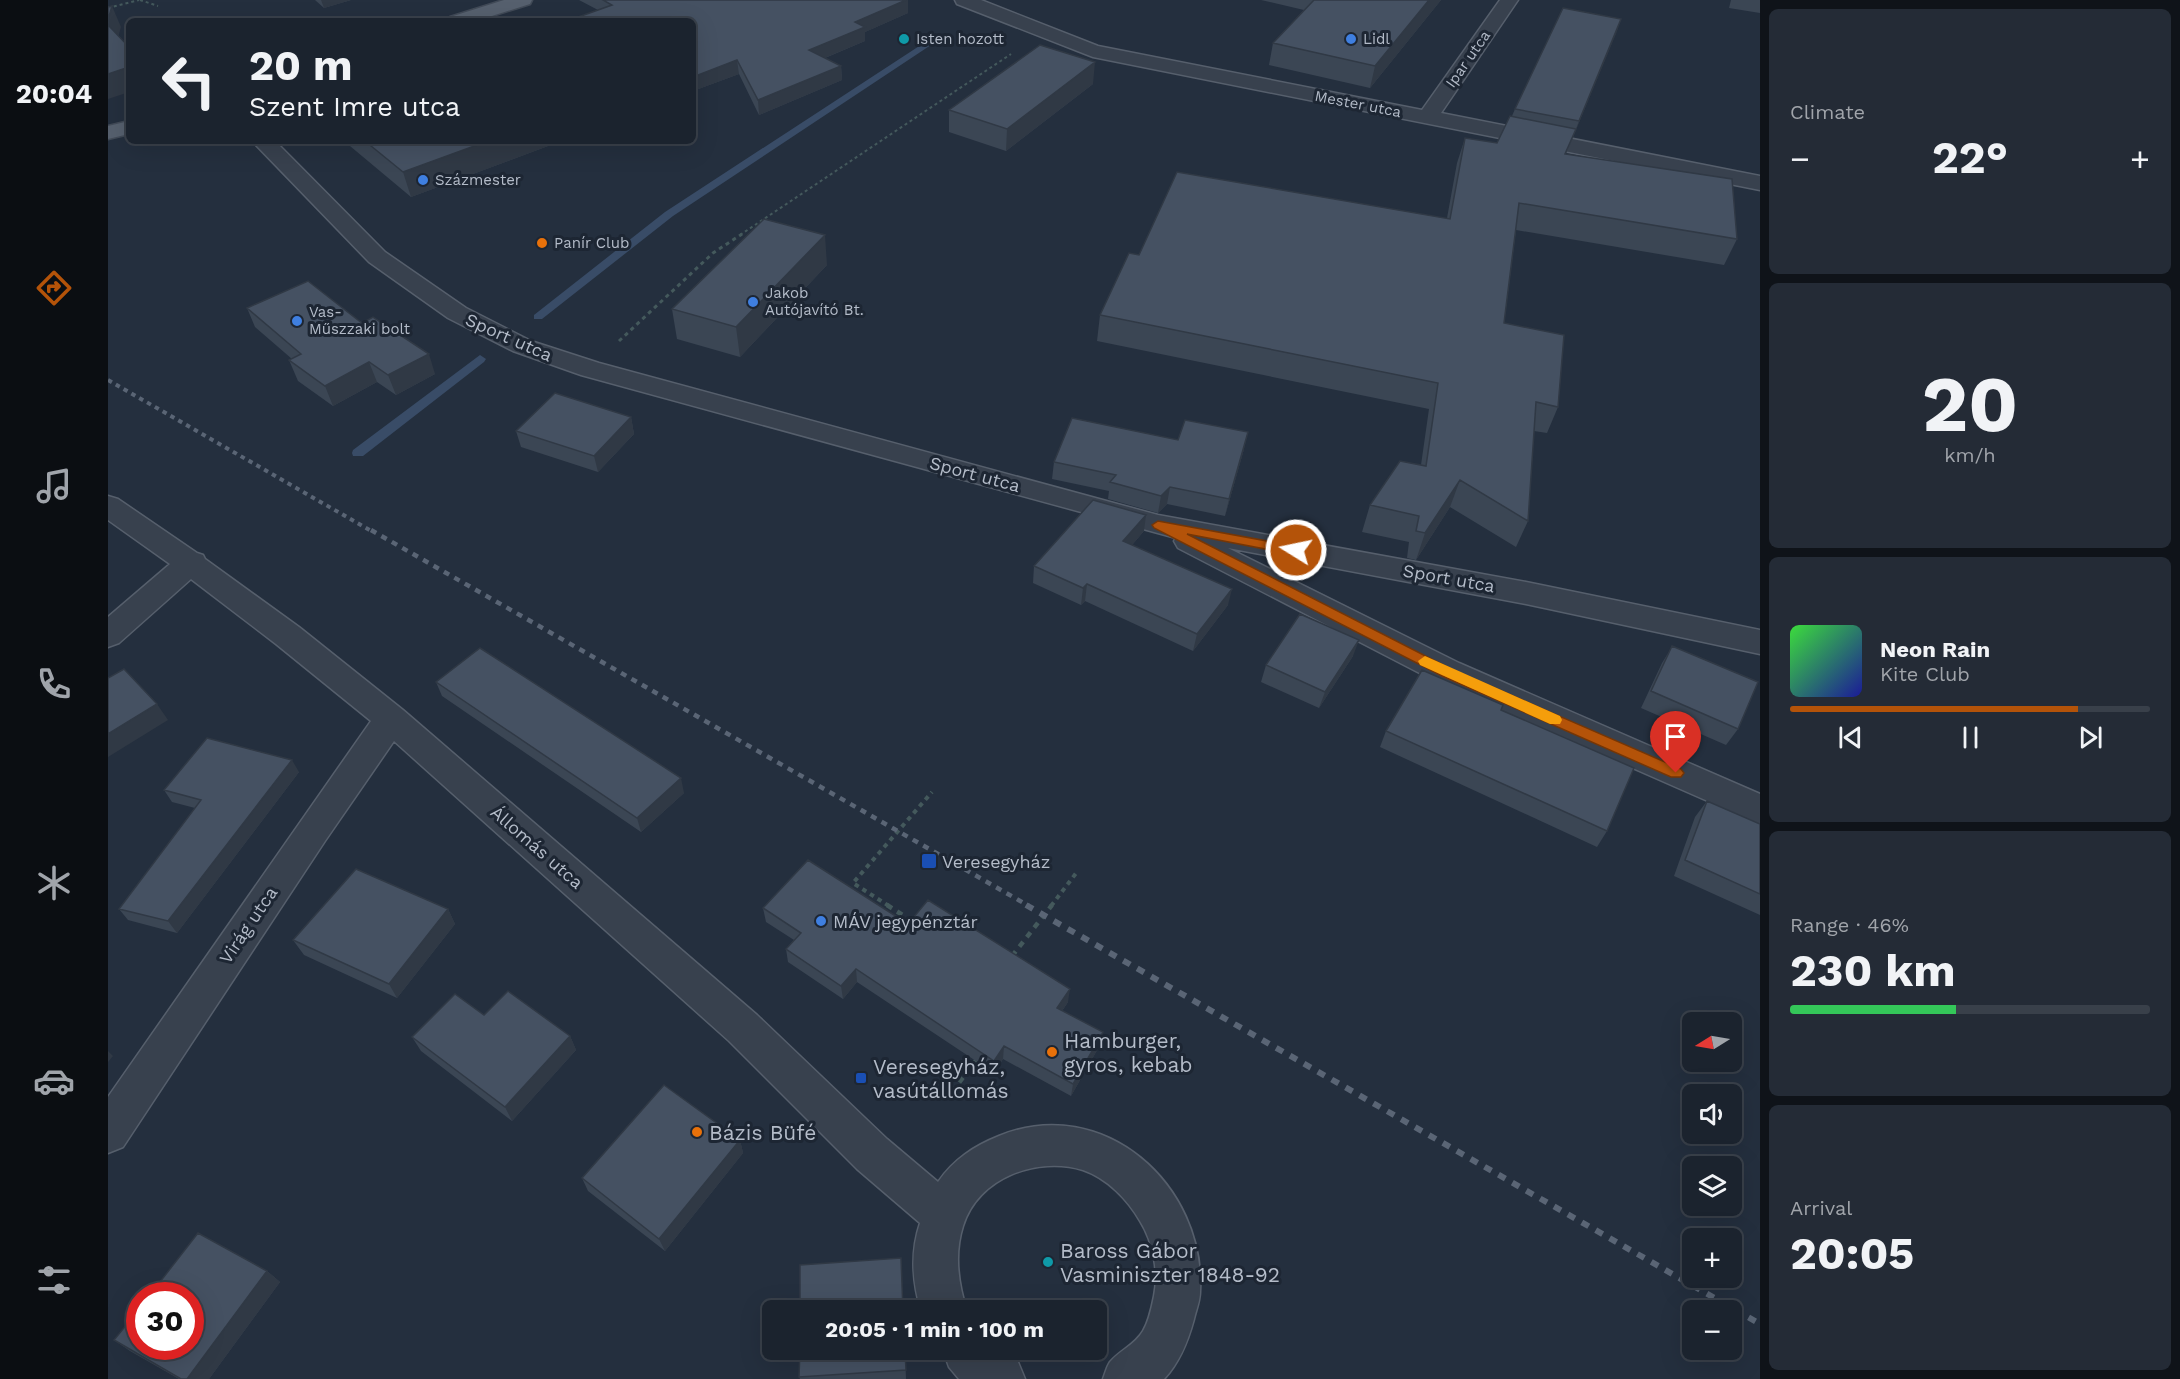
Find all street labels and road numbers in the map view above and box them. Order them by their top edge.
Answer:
street label: Ipar utca [1442,27,1494,91]
street label: Mester utca [1313,87,1403,121]
street label: Sport utca [462,309,556,365]
street label: Sport utca [927,452,1023,496]
street label: Sport utca [1401,560,1497,596]
street label: Állomás utca [486,801,588,893]
street label: Virág utca [215,882,281,968]

